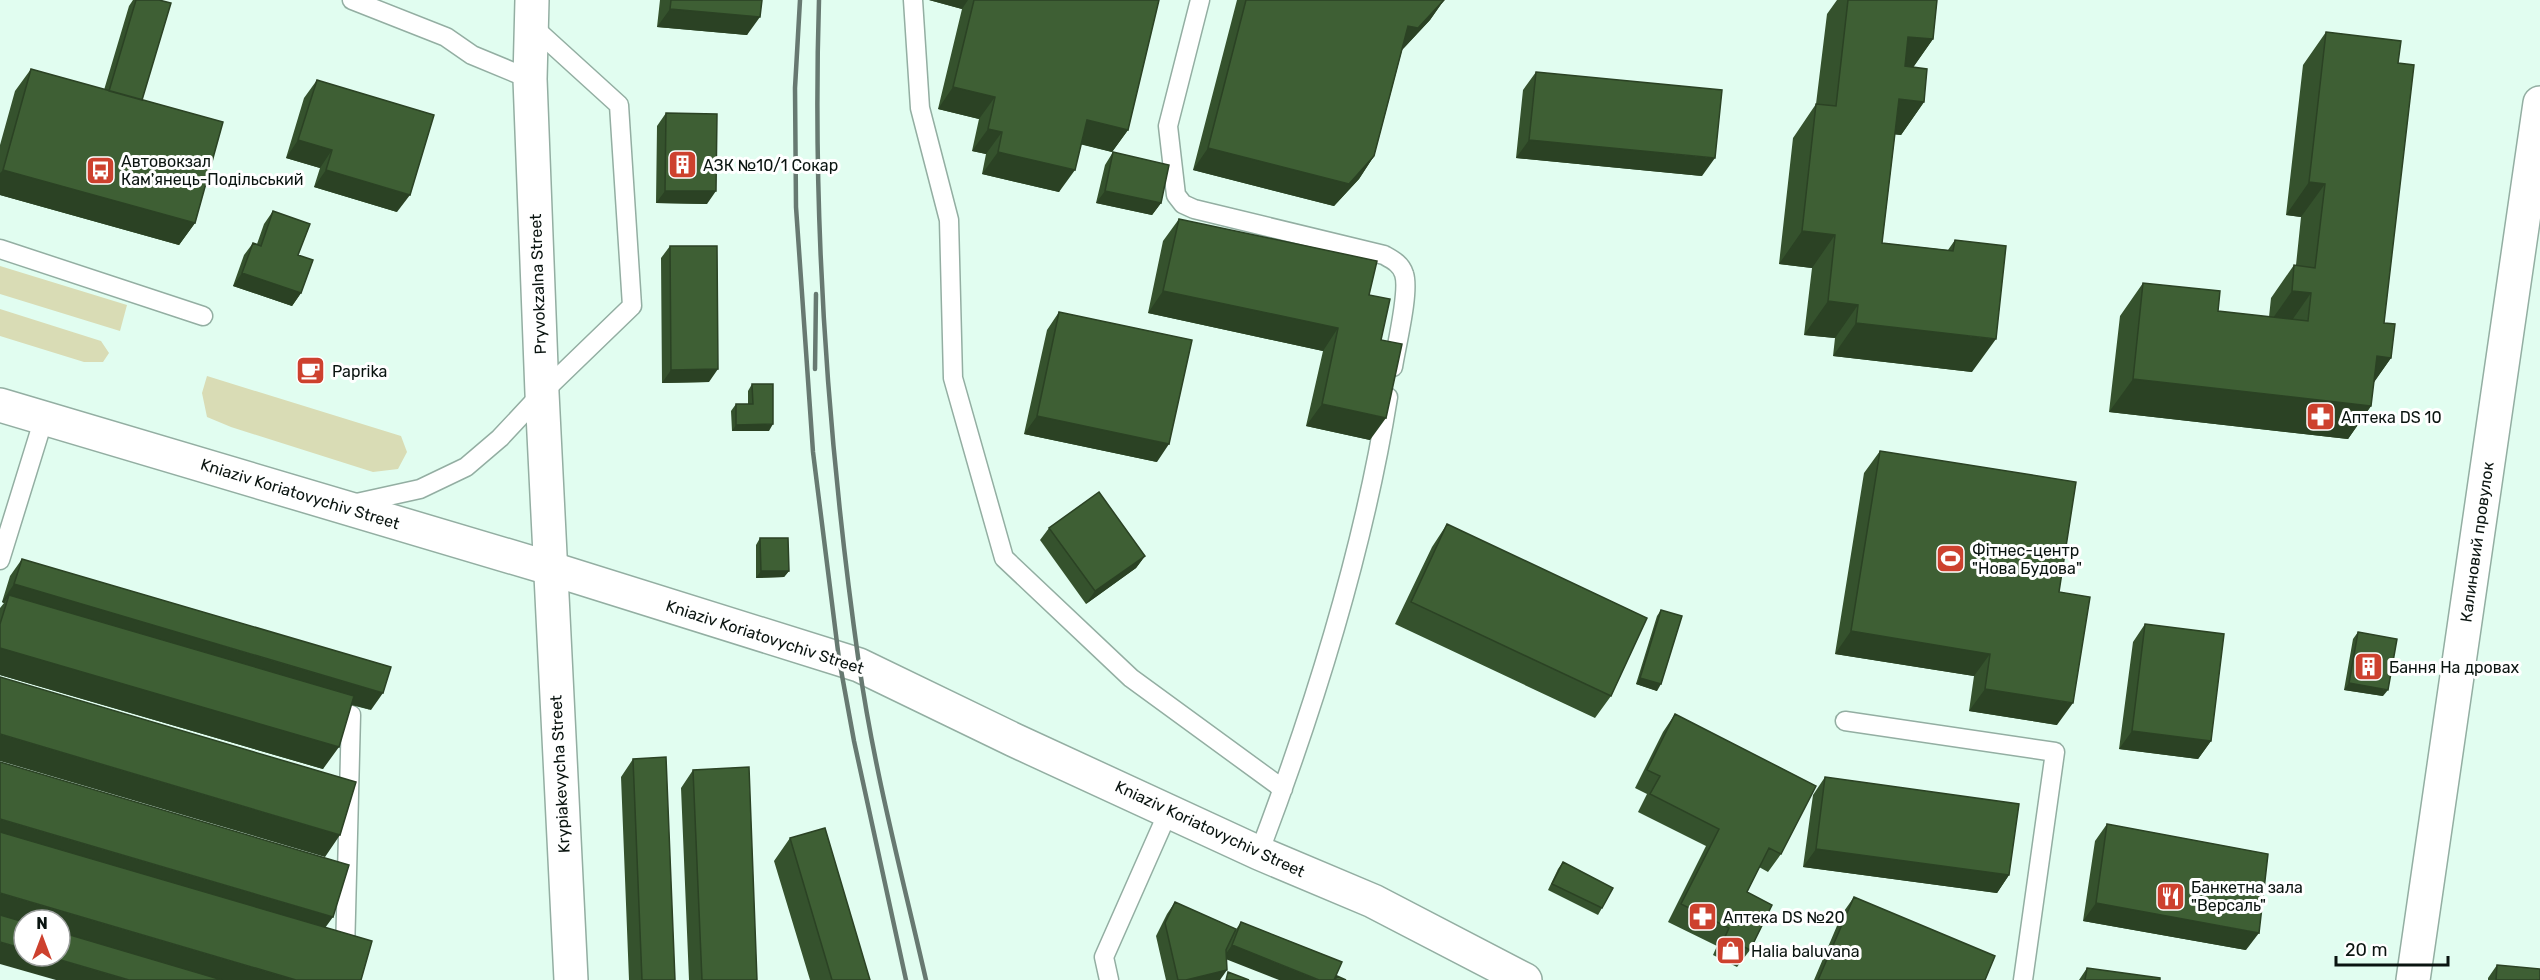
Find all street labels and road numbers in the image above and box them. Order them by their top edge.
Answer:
street label: Pryvokzalna Street [526,213,550,355]
street label: Kniaziv Koriatovychiv Street [198,455,402,533]
street label: Калиновий провулок [2456,460,2498,623]
street label: Kniaziv Koriatovychiv Street [664,596,866,678]
street label: Krypiakevycha Street [546,694,574,854]
street label: Kniaziv Koriatovychiv Street [1112,777,1308,881]

